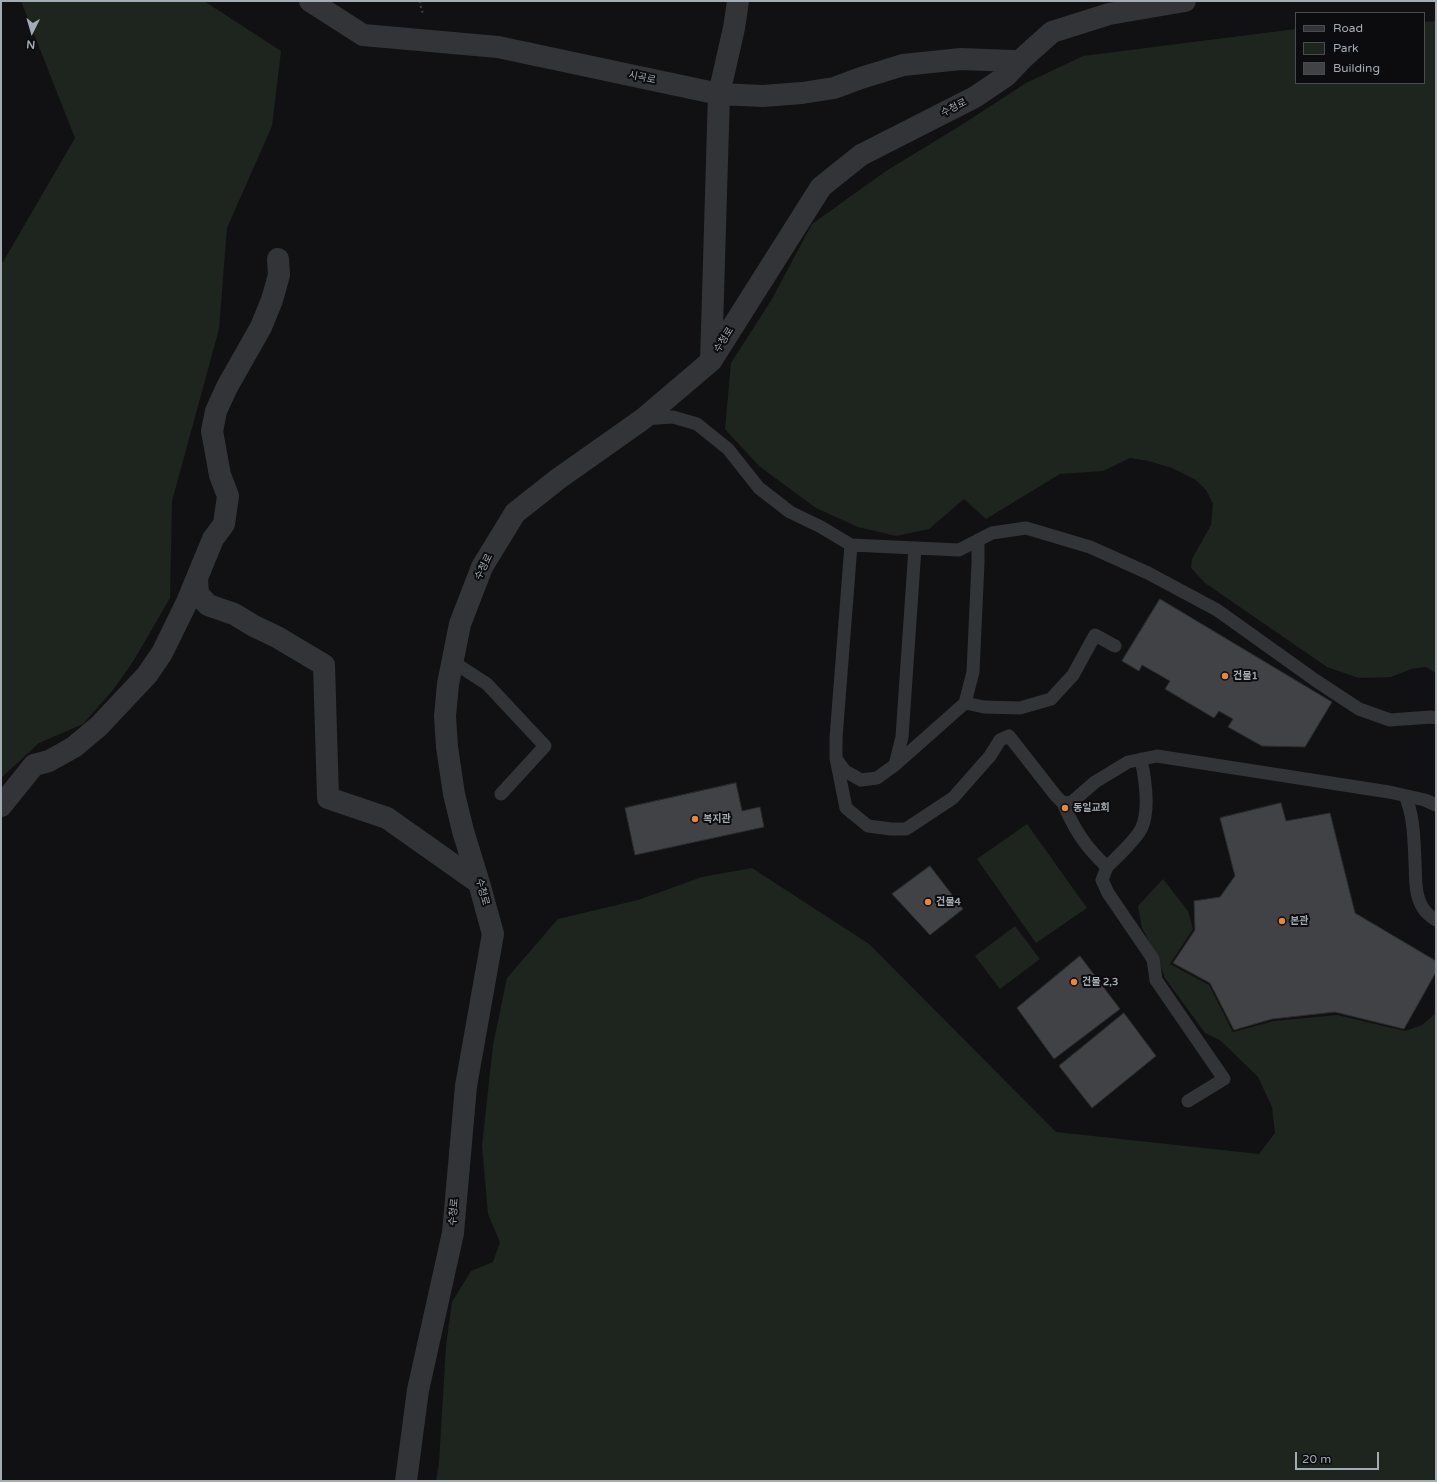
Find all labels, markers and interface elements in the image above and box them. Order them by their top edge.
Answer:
north arrow [12,12,52,52]
legend [1295,12,1425,84]
text: Road [1333,21,1363,35]
text: N [26,38,36,51]
text: Park [1333,41,1359,55]
text: Building [1333,61,1380,75]
street label: 시곡로 [627,69,657,87]
street label: 수청로 [939,96,969,120]
street label: 수청로 [712,325,736,355]
street label: 수청로 [473,552,495,582]
place label: 건물1 [1233,670,1258,682]
marker: 건물1 [1220,671,1230,681]
place label: 동일교회 [1073,802,1110,814]
marker: 동일교회 [1060,803,1070,813]
place label: 복지관 [703,813,731,825]
marker: 복지관 [690,814,700,824]
street label: 수청로 [473,877,491,907]
place label: 건물4 [936,896,961,908]
marker: 건물4 [923,897,933,907]
place label: 본관 [1290,915,1308,927]
marker: 본관 [1277,916,1287,926]
place label: 건물 2,3 [1082,976,1118,988]
marker: 건물 2,3 [1069,977,1079,987]
street label: 수청로 [447,1198,461,1226]
scale bar [1297,1444,1381,1470]
text: 20 m [1302,1452,1331,1466]

